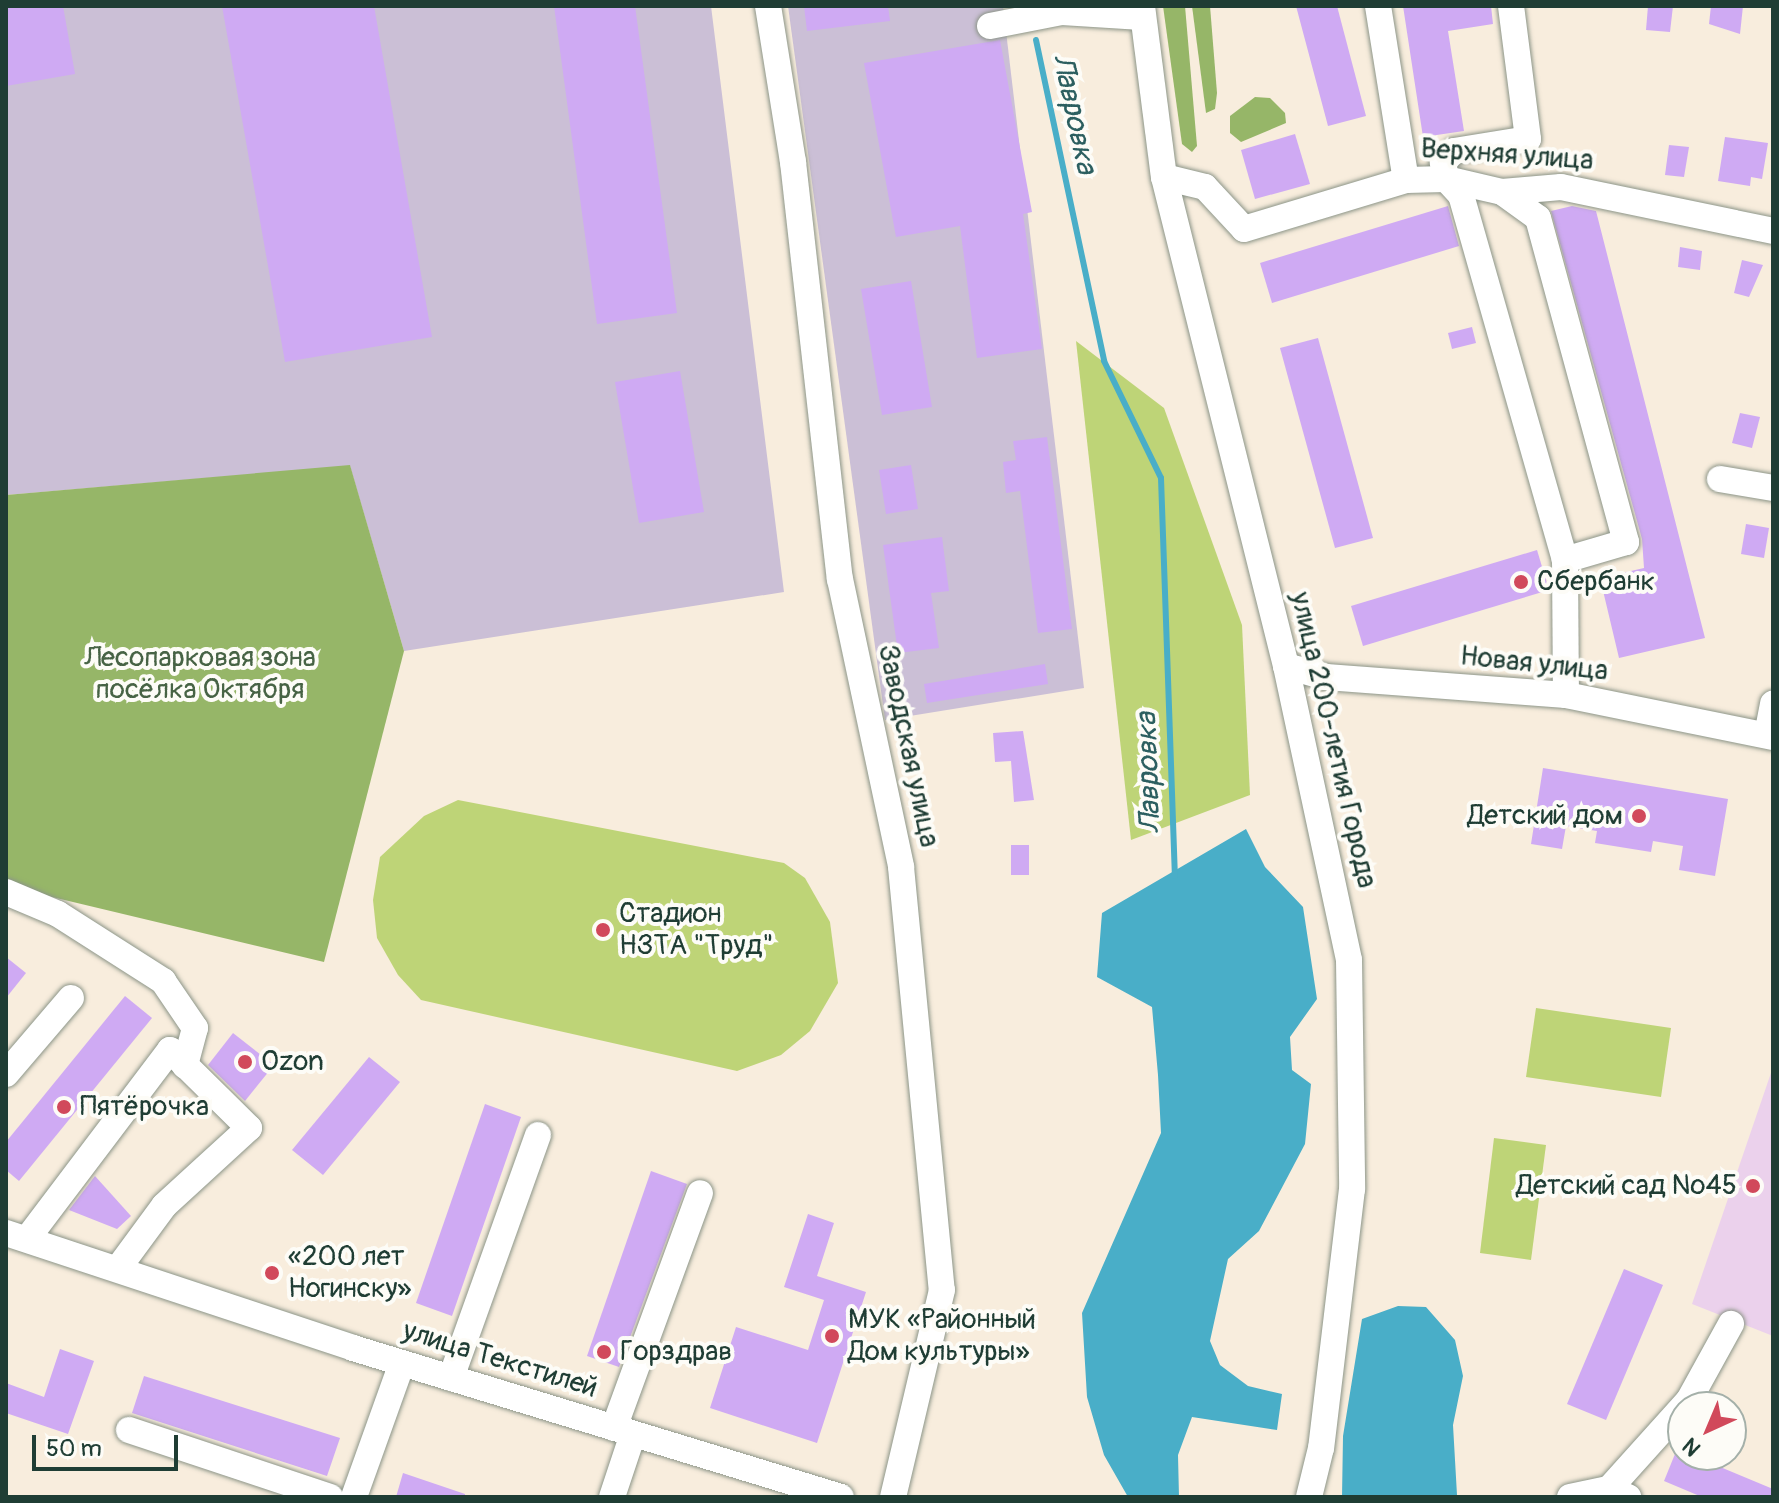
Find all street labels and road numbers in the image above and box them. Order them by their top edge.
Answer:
street label: Верхняя улица [1420,132,1594,178]
street label: улица 200-летия Города [1283,589,1383,891]
street label: Новая улица [1458,640,1610,688]
street label: Заводская улица [870,642,946,850]
street label: улица Текстилей [399,1314,601,1406]

